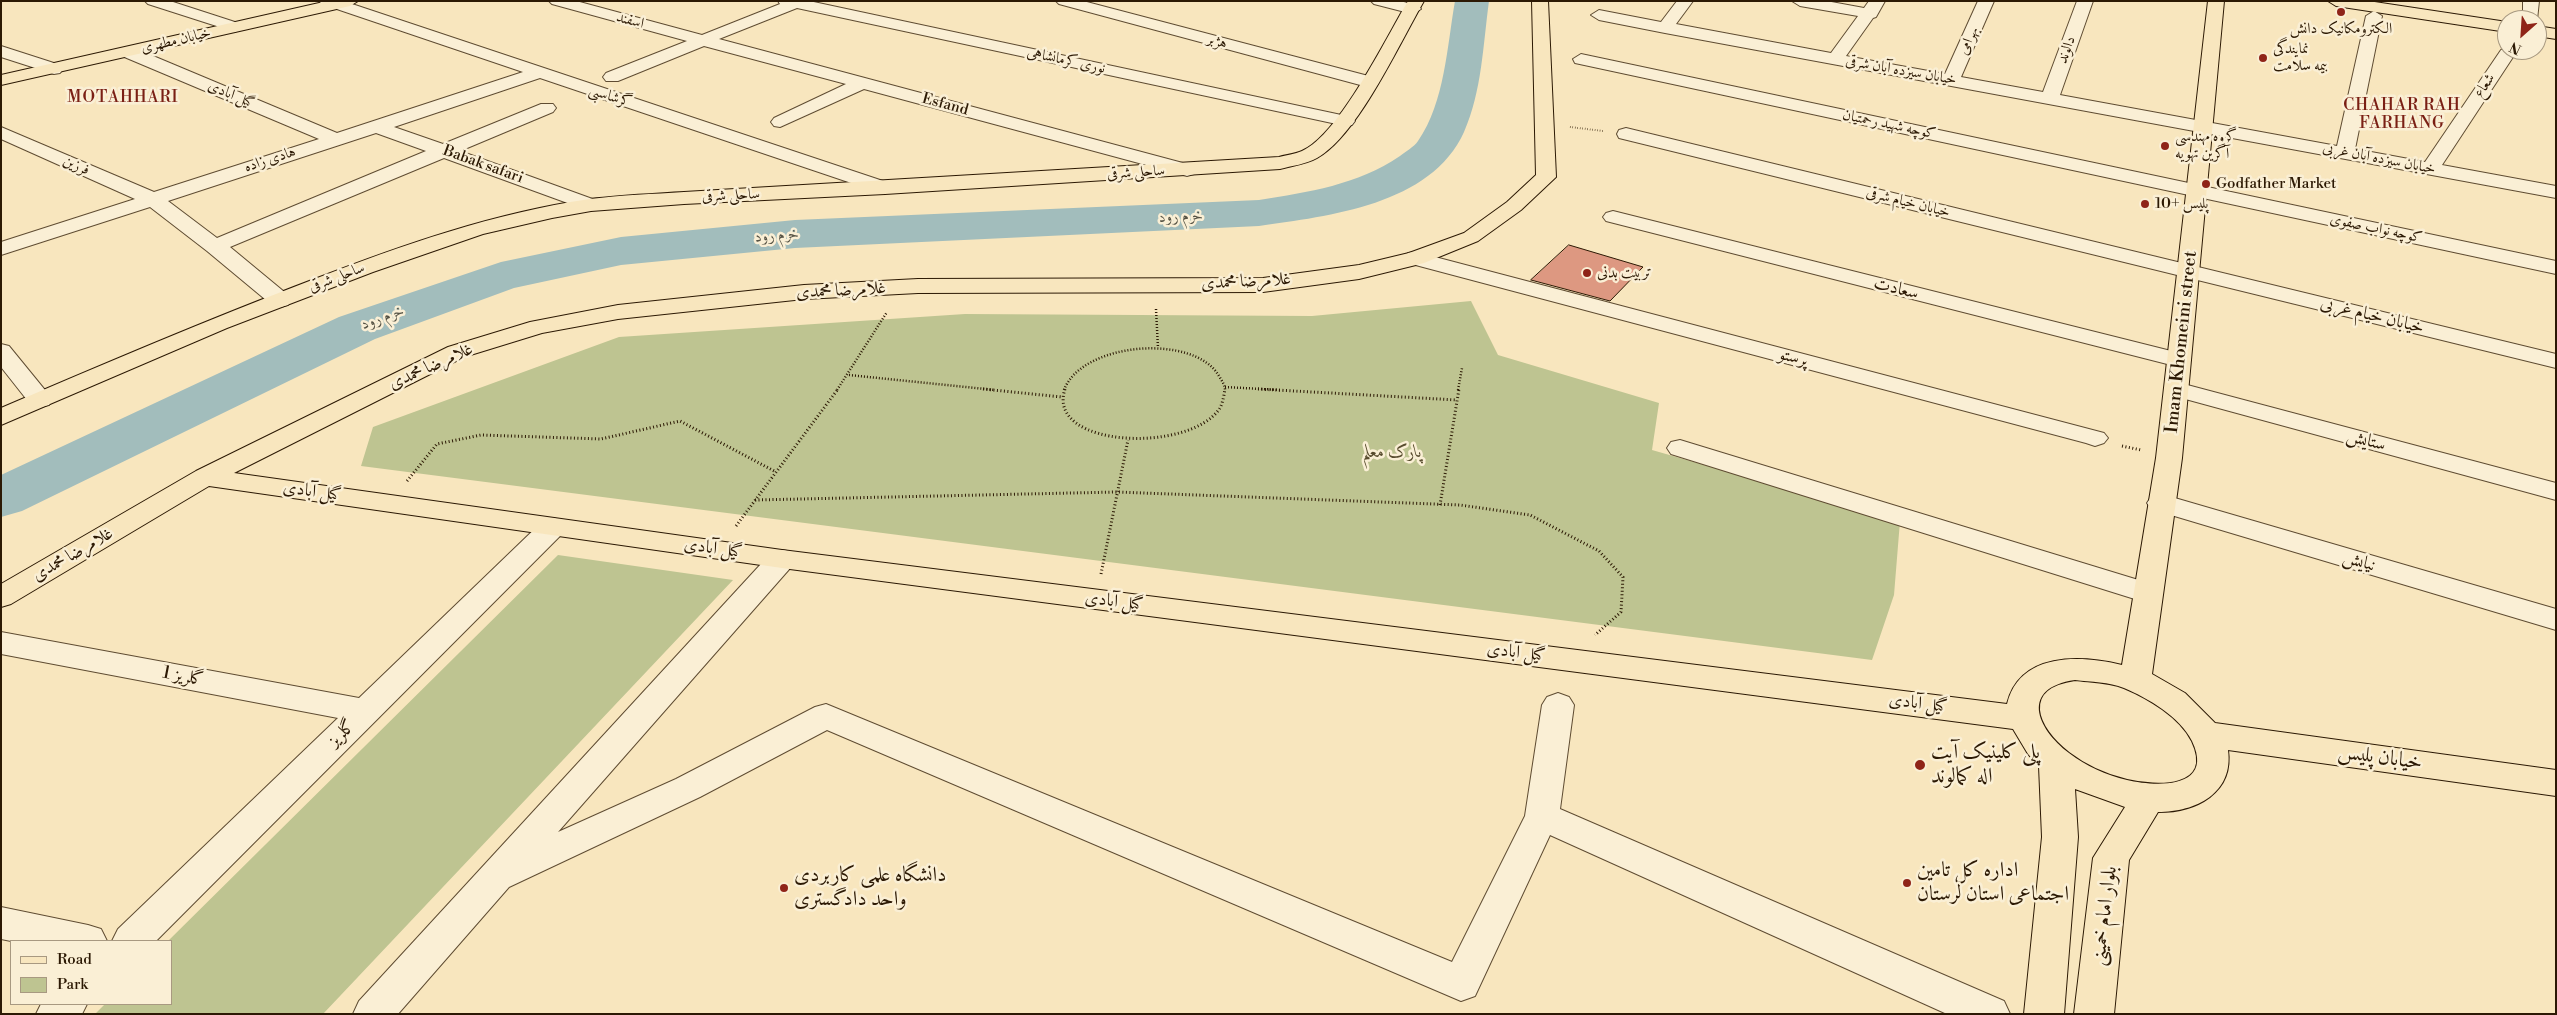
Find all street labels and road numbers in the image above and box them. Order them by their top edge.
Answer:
street label: اسفند [614,9,646,33]
street label: خیابان مطهری [139,24,213,58]
street label: بهرامی [1955,24,1983,58]
street label: هژبر [1205,31,1229,53]
street label: دالوند [2054,34,2080,66]
street label: نوری کرمانشاهی [1025,44,1107,78]
street label: خیابان سیزده آبان شرقی [1844,52,1958,90]
street label: شعاع [2470,70,2500,102]
street label: گیل آبادی [205,77,257,113]
street label: گرشاسبی [586,82,634,112]
street label: Esfand [920,90,970,120]
street label: کوچه شهید رحمتیان [1841,106,1937,144]
street label: خیابان سیزده آبان غربی [2321,139,2437,179]
street label: Babak safari [440,142,526,188]
street label: هادی زاده [242,143,298,177]
street label: فرزین [60,152,92,180]
street label: ساحلی شرقی [1106,162,1166,184]
street label: خیابان خیام شرقی [1864,184,1952,222]
street label: ساحلی شرقی [701,185,761,207]
street label: کوچه نواب صفوی [2328,210,2424,248]
street label: Imam Khomeini street [2162,250,2202,434]
street label: ساحلی شرقی [307,259,367,297]
street label: غلامرضا محمدی [1201,269,1291,295]
street label: سعادت [1871,273,1921,305]
street label: غلامرضا محمدی [796,278,886,304]
street label: خیابان خیام غربی [2318,293,2426,339]
street label: غلامرضا محمدی [386,339,476,395]
street label: پرستو [1776,344,1810,372]
street label: ستایش [2344,425,2388,457]
street label: گیل آبادی [281,477,343,507]
street label: غلامرضا محمدی [29,523,117,587]
street label: گیل آبادی [682,534,744,564]
street label: نیایش [2340,547,2378,577]
street label: گیل آبادی [1083,588,1145,616]
street label: گیل آبادی [1485,639,1547,667]
street label: گلریز 1 [160,662,206,692]
street label: گیل آبادی [1887,690,1949,718]
street label: گلریز [324,716,360,752]
street label: خیابان پلیس [2336,740,2424,776]
street label: بلوار امام خمینی [2086,865,2124,967]

